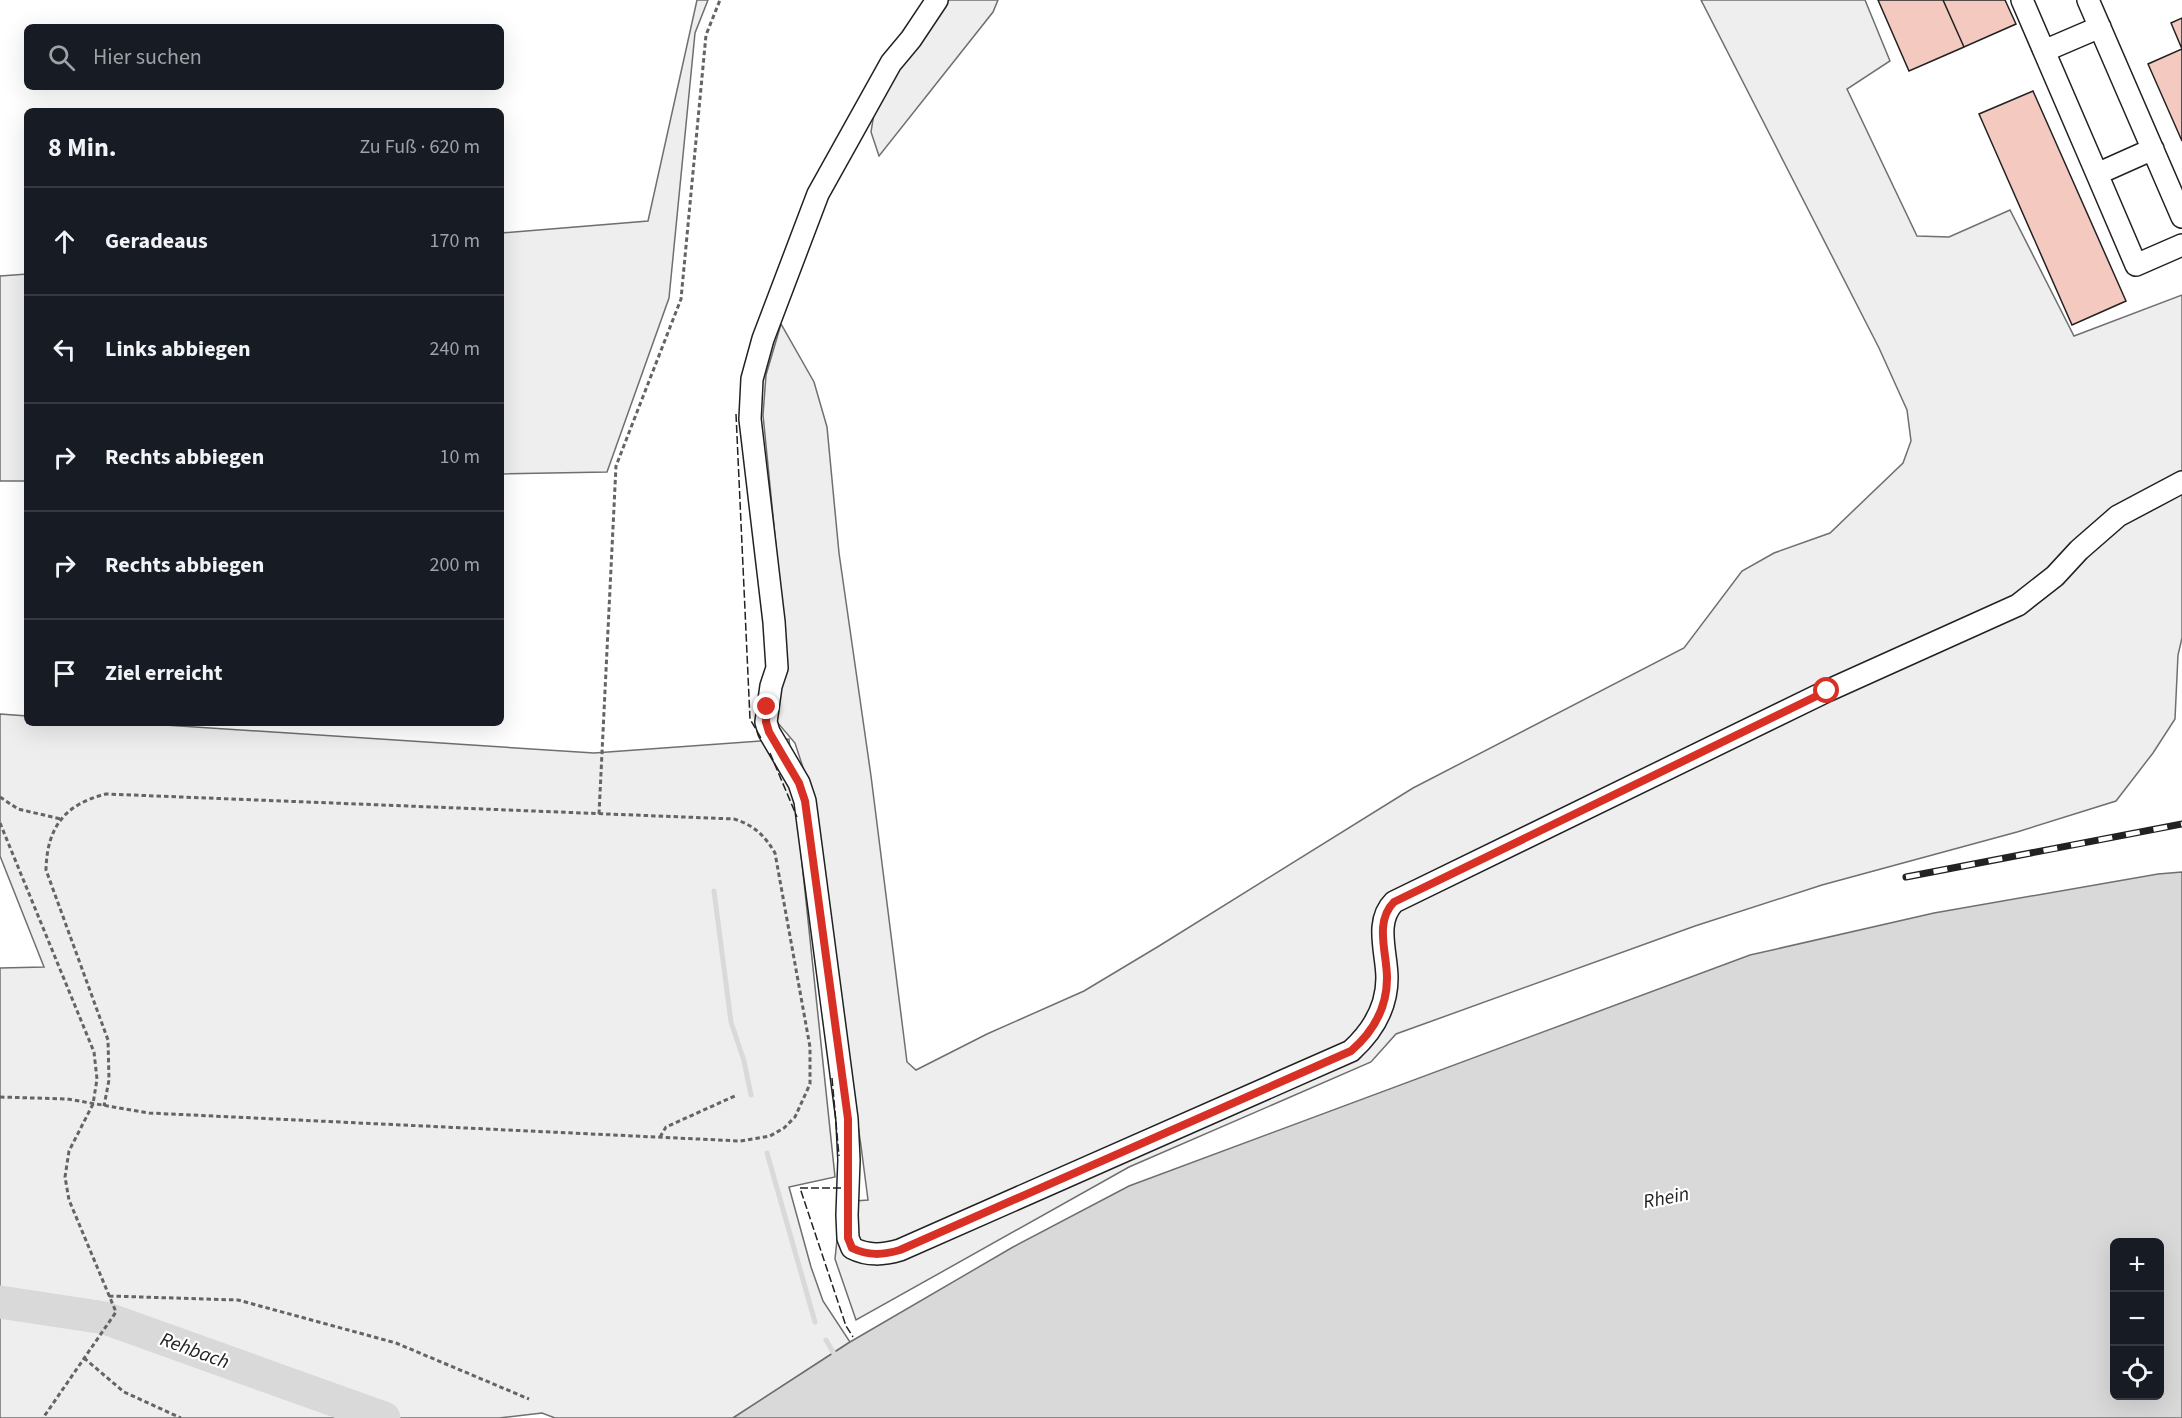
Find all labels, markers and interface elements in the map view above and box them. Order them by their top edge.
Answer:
search box [24,24,504,90]
icon: search [45,41,78,74]
text: Hier suchen [93,41,202,73]
text: 8 Min. [48,129,117,166]
text: Zu Fuß · 620 m [359,133,480,161]
icon: ahead [48,225,81,258]
text: Geradeaus [105,225,208,257]
text: 170 m [430,227,480,255]
icon: left [48,333,81,366]
text: Links abbiegen [105,333,251,365]
text: 240 m [430,335,480,363]
icon: right [48,441,81,474]
text: Rechts abbiegen [105,441,264,473]
text: 10 m [440,443,480,471]
icon: right [48,549,81,582]
text: Rechts abbiegen [105,549,264,581]
text: 200 m [430,551,480,579]
icon: arrive [48,657,81,690]
text: Ziel erreicht [105,657,223,689]
route start [1813,677,1839,703]
route end [753,693,779,719]
water label: Rhein [1641,1180,1692,1216]
map controls [2110,1238,2164,1400]
button: + [2110,1238,2164,1292]
button: − [2110,1292,2164,1346]
water label: Rehbach [156,1326,233,1376]
button: locate [2110,1346,2164,1400]

